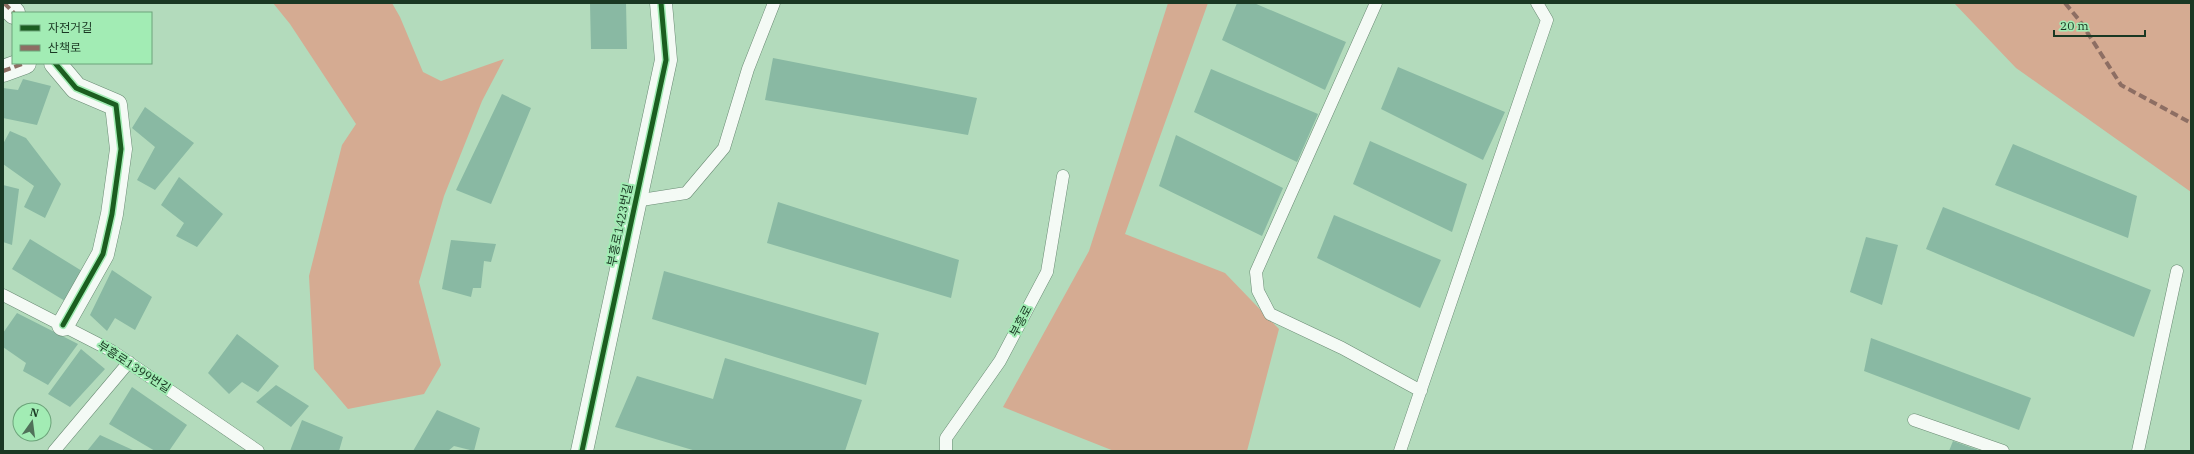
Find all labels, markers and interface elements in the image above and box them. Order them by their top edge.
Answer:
legend [12,12,152,64]
scale bar [2054,12,2145,38]
text: 20 m [2060,18,2089,33]
text: 자전거길 [48,20,92,35]
text: 산책로 [48,40,81,55]
street label: 부흥로1423번길 [603,182,636,268]
street label: 부흥로 [1006,303,1035,339]
street label: 부흥로1399번길 [95,337,174,396]
north arrow [12,402,52,442]
text: N [29,404,41,420]

